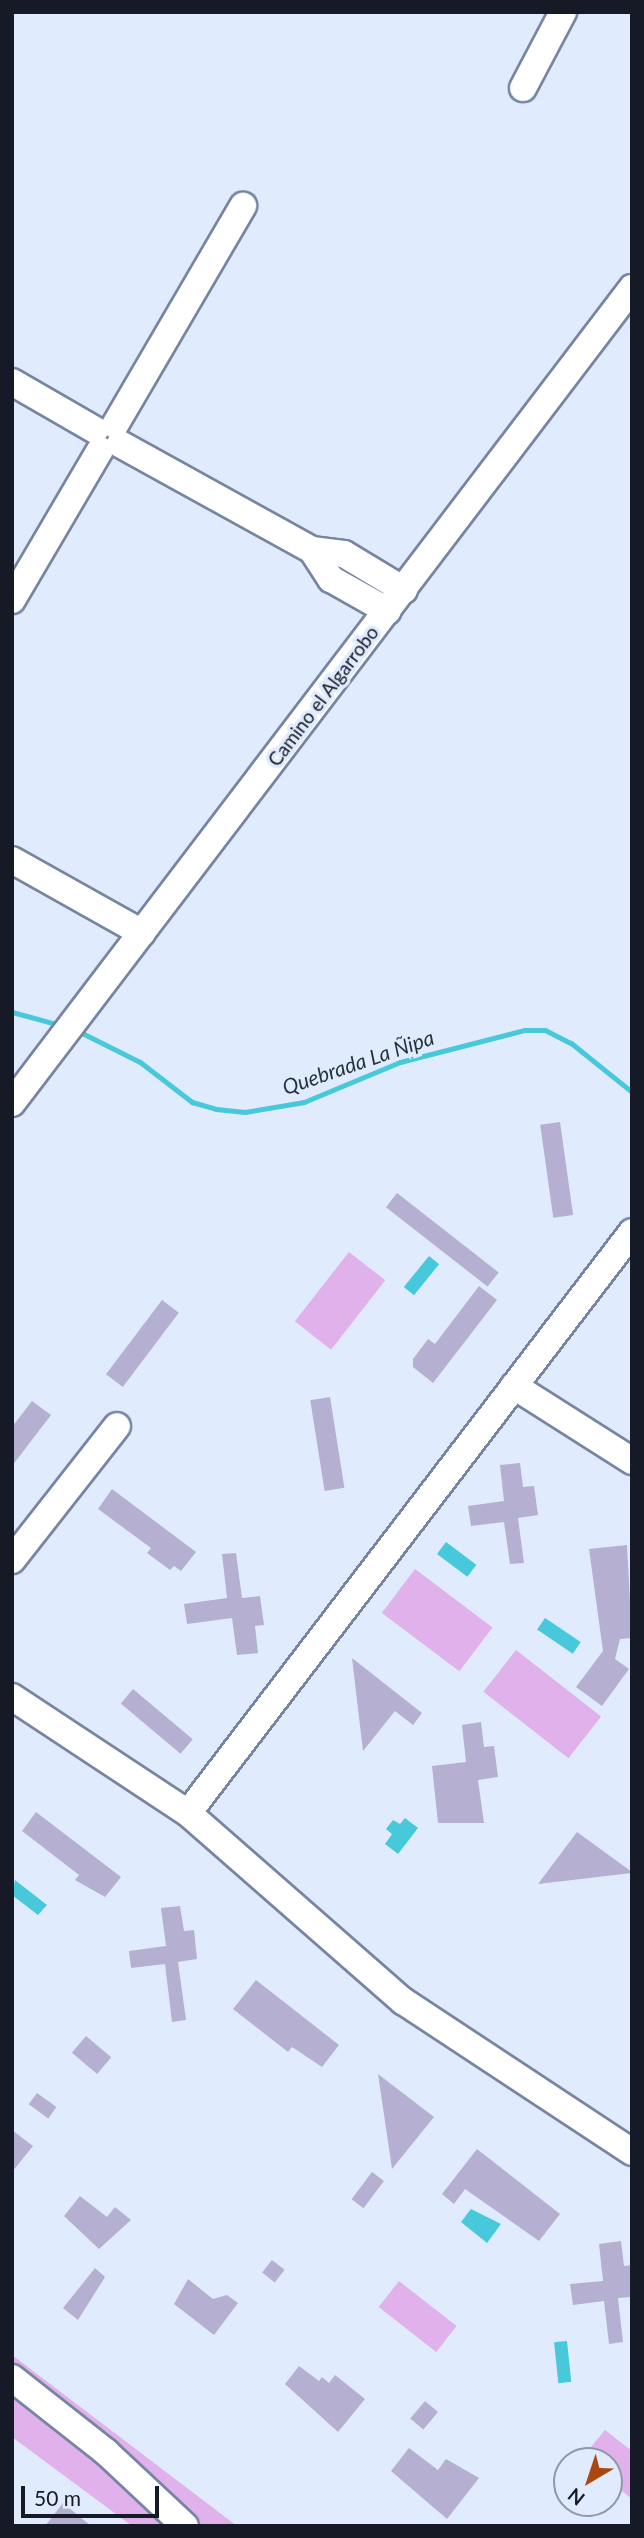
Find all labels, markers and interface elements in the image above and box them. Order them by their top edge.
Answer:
street label: Camino el Algarrobo [263,621,383,771]
water label: Quebrada La Ñipa [279,1024,437,1100]
north arrow [553,2447,623,2517]
scale bar [24,2472,163,2516]
text: N [563,2484,589,2511]
text: 50 m [34,2485,81,2510]

